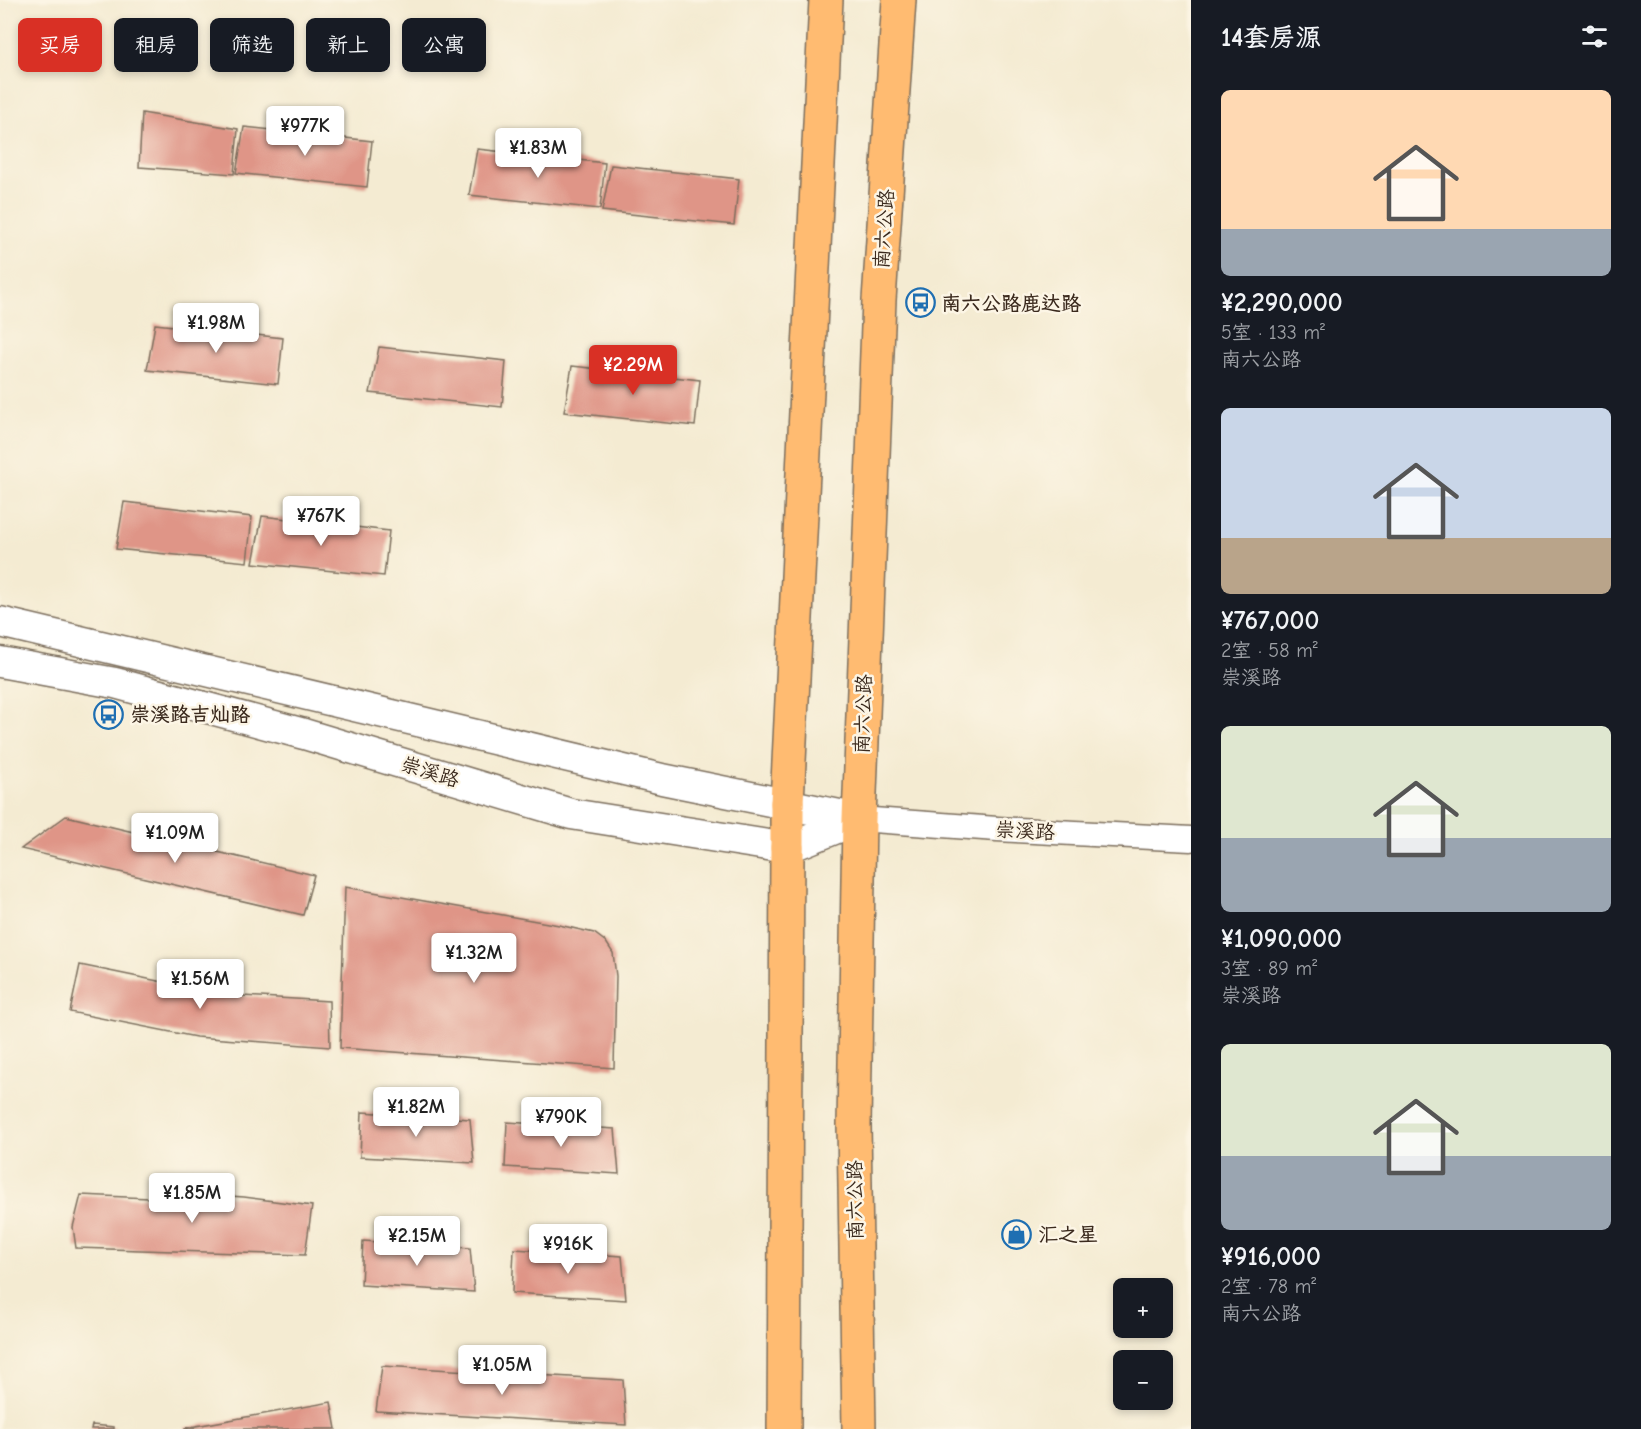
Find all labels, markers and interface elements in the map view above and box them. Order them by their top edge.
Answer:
chip: 买房 [18,18,102,72]
chip: 租房 [114,18,198,72]
chip: 筛选 [210,18,294,72]
chip: 新上 [306,18,390,72]
chip: 公寓 [402,18,486,72]
icon: filters [1578,20,1611,53]
text: 14套房源 [1221,23,1321,53]
pin: ¥977K [263,106,347,157]
text: ¥977K [280,114,330,137]
pin: ¥1.83M [489,128,587,179]
icon: home [1362,129,1470,237]
text: ¥1.83M [509,136,567,159]
street label: 南六公路 [870,187,898,270]
bus stop icon: 南六公路鹿达路 [904,287,936,319]
text: ¥2,290,000 [1221,288,1343,318]
place label: 南六公路鹿达路 [941,292,1081,315]
pin: ¥1.98M [167,303,265,354]
text: ¥1.98M [187,311,245,334]
text: 5室 · 133 m² [1221,321,1325,344]
pin: ¥2.29M [584,345,682,396]
text: 南六公路 [1221,348,1301,371]
text: ¥2.29M [603,353,663,376]
icon: home [1362,447,1470,555]
pin: ¥767K [279,496,363,547]
text: ¥767K [297,504,345,527]
text: ¥767,000 [1221,606,1319,636]
text: 2室 · 58 m² [1221,639,1318,662]
text: 崇溪路 [1221,666,1281,689]
street label: 南六公路 [850,673,876,754]
bus stop icon: 崇溪路吉灿路 [93,698,125,730]
place label: 崇溪路吉灿路 [130,703,250,726]
street label: 崇溪路 [398,752,463,792]
icon: home [1362,765,1470,873]
pin: ¥1.09M [126,813,224,864]
street label: 崇溪路 [994,818,1057,844]
text: ¥1.09M [145,821,205,844]
text: ¥1,090,000 [1221,924,1342,954]
pin: ¥1.32M [425,933,523,984]
text: ¥1.32M [445,941,503,964]
text: 3室 · 89 m² [1221,957,1317,980]
pin: ¥1.56M [151,959,249,1010]
text: ¥1.56M [171,967,229,990]
text: 崇溪路 [1221,984,1281,1007]
icon: home [1362,1083,1470,1191]
pin: ¥1.82M [367,1087,465,1138]
text: ¥1.82M [387,1095,445,1118]
pin: ¥790K [519,1097,603,1148]
text: ¥790K [535,1105,587,1128]
street label: 南六公路 [843,1159,867,1240]
pin: ¥1.85M [143,1173,241,1224]
text: ¥1.85M [163,1181,221,1204]
pin: ¥2.15M [368,1216,466,1267]
shop icon: 汇之星 [1001,1218,1033,1250]
place label: 汇之星 [1038,1223,1098,1246]
text: ¥2.15M [388,1224,446,1247]
pin: ¥916K [526,1224,610,1275]
text: ¥916K [543,1232,593,1255]
text: ¥916,000 [1221,1242,1321,1272]
text: 2室 · 78 m² [1221,1275,1316,1298]
map controls [1113,1278,1173,1410]
button: + [1113,1278,1173,1338]
text: 南六公路 [1221,1302,1301,1325]
pin: ¥1.05M [453,1345,551,1396]
button: − [1113,1350,1173,1410]
text: ¥1.05M [472,1353,532,1376]

